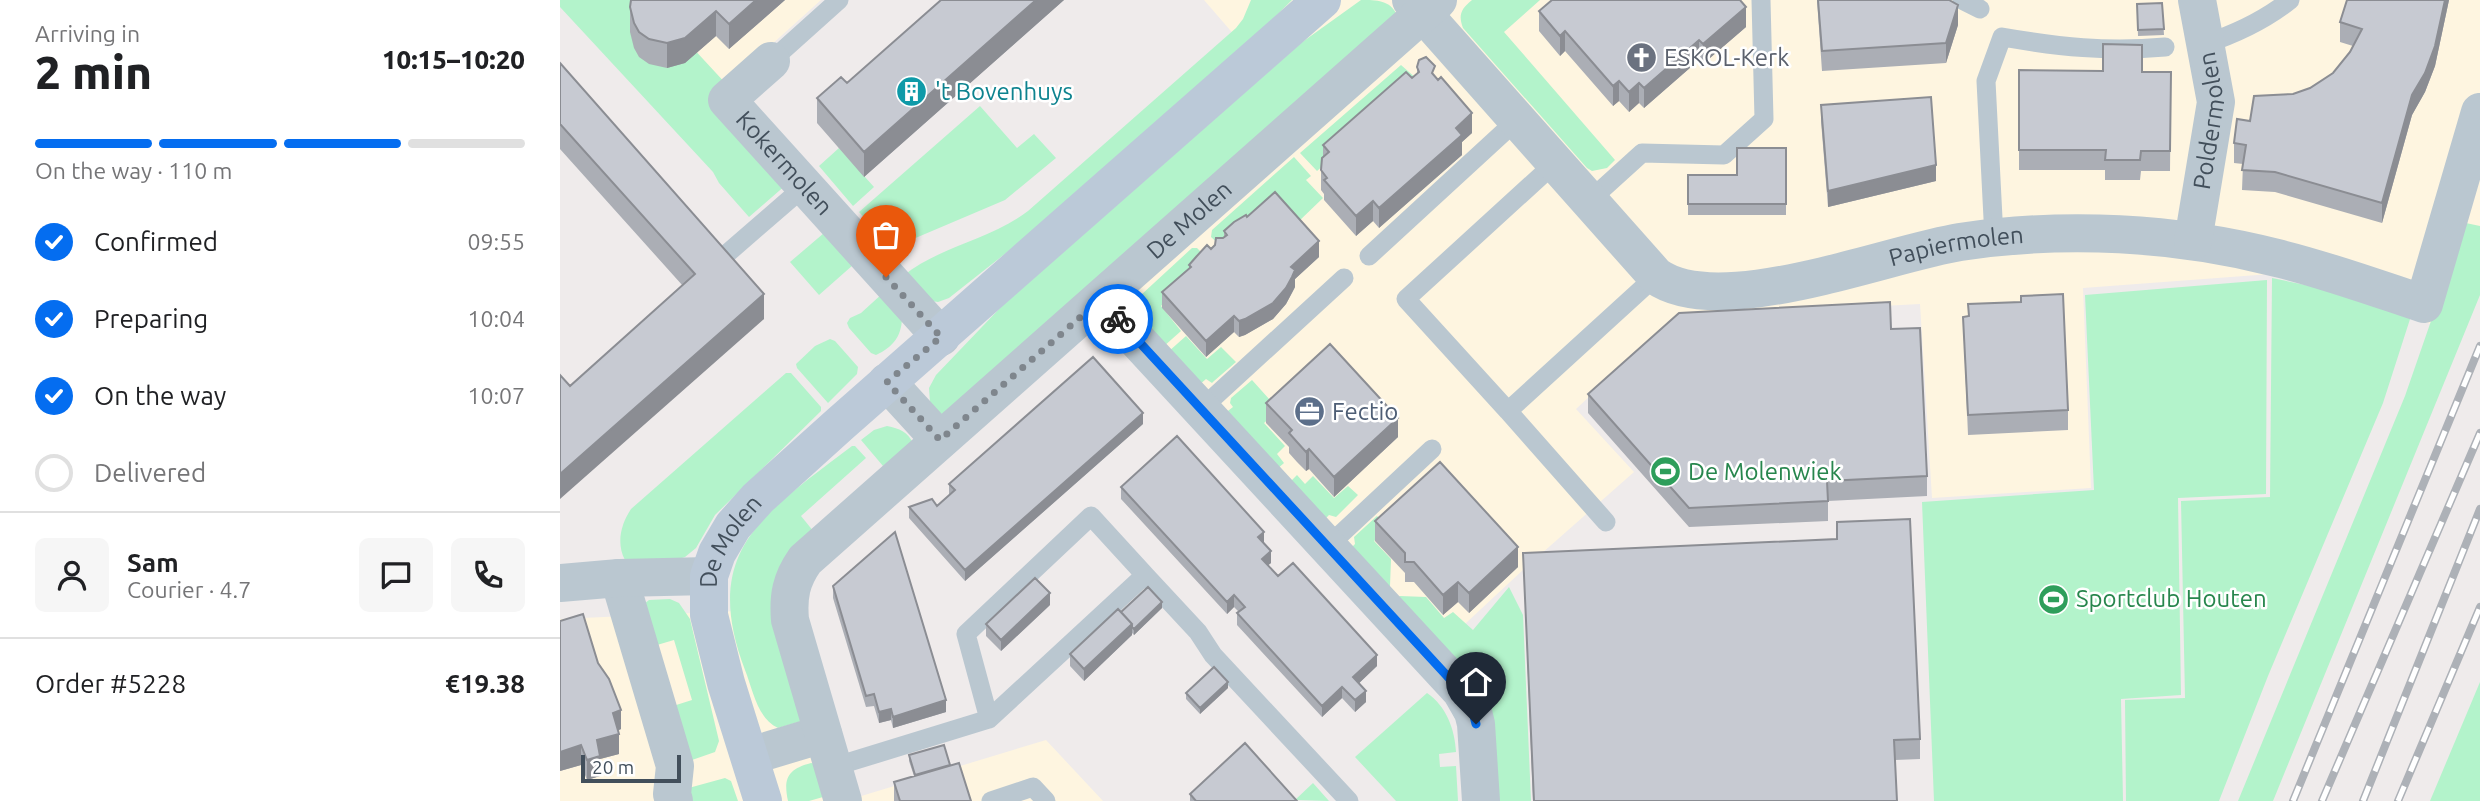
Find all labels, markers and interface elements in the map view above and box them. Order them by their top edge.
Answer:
text: Arriving in [35,21,140,46]
church icon: ESKOL-Kerk [1624,41,1658,75]
place label: ESKOL-Kerk [1664,44,1789,71]
text: 10:15–10:20 [382,45,525,74]
text: 2 min [35,46,152,98]
street label: Poldermolen [2188,50,2229,191]
building icon: 't Bovenhuys [895,75,929,109]
place label: 't Bovenhuys [935,78,1073,105]
street label: Kokermolen [731,105,838,220]
text: On the way · 110 m [35,158,232,183]
street label: De Molen [1141,175,1237,264]
pin [856,205,916,277]
icon: bag [867,216,905,254]
street label: Papiermolen [1886,221,2025,271]
icon: check [35,223,73,261]
text: Confirmed [94,227,218,256]
text: 09:55 [467,229,525,254]
courier [1083,284,1153,354]
icon: check [35,300,73,338]
icon: bike [1099,300,1137,338]
text: Preparing [94,304,208,333]
text: 10:04 [467,306,525,331]
icon: check [35,377,73,415]
text: On the way [94,381,226,410]
text: 10:07 [467,383,525,408]
office icon: Fectio [1292,395,1326,429]
place label: Fectio [1332,398,1398,425]
sports icon: De Molenwiek [1648,455,1682,489]
text: Delivered [94,458,206,487]
place label: De Molenwiek [1688,458,1842,485]
street label: De Molen [695,489,767,588]
button: person [35,538,109,612]
button: chat [359,538,433,612]
button: phone [451,538,525,612]
text: Sam [127,548,179,577]
text: Courier · 4.7 [127,577,251,602]
sports icon: Sportclub Houten [2036,582,2070,616]
place label: Sportclub Houten [2076,585,2267,612]
pin [1446,652,1506,724]
icon: home [1457,663,1495,701]
text: Order #5228 [35,669,186,698]
text: €19.38 [445,669,525,698]
scale bar [581,752,681,784]
text: 20 m [592,756,634,778]

